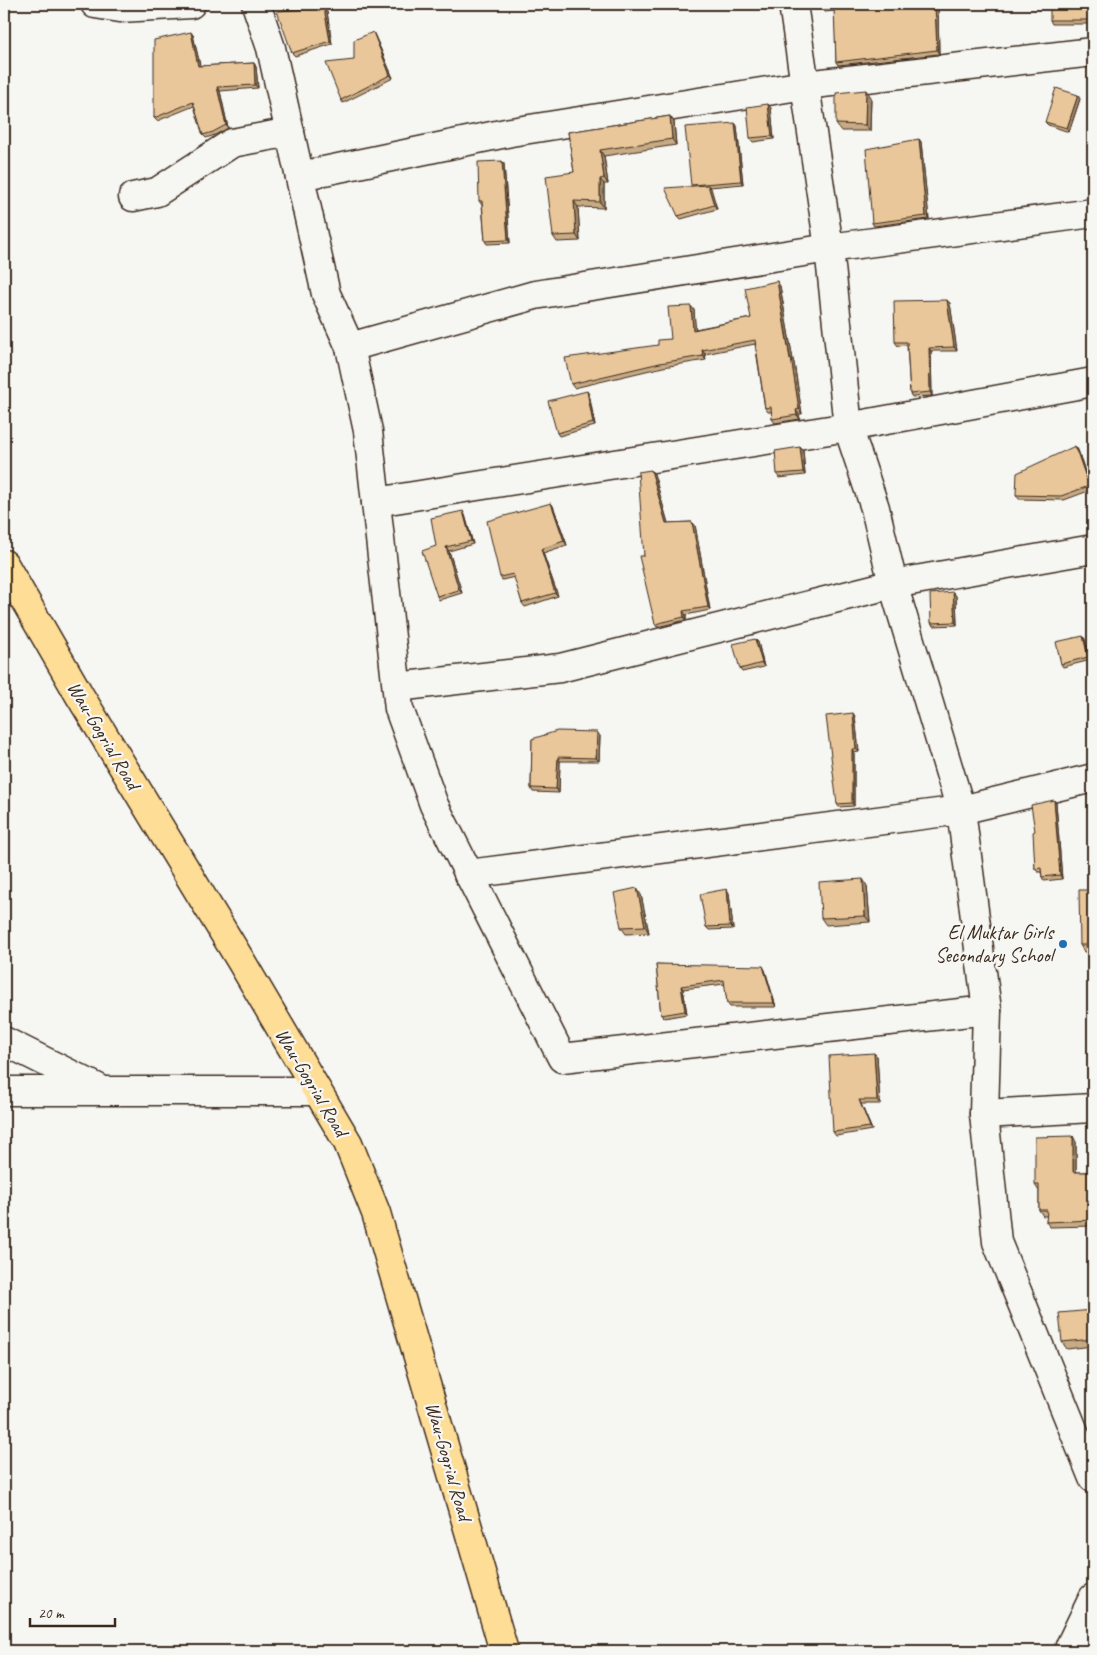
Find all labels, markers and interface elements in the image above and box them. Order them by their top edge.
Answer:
street label: Wau-Gogrial Road [61,677,147,797]
place label: El Muktar Girls Secondary School [935,920,1057,968]
marker: El Muktar Girls Secondary School [1057,938,1069,950]
street label: Wau-Gogrial Road [269,1024,355,1144]
street label: Wau-Gogrial Road [420,1399,478,1526]
scale bar [30,1595,115,1627]
text: 20 m [38,1604,65,1623]

